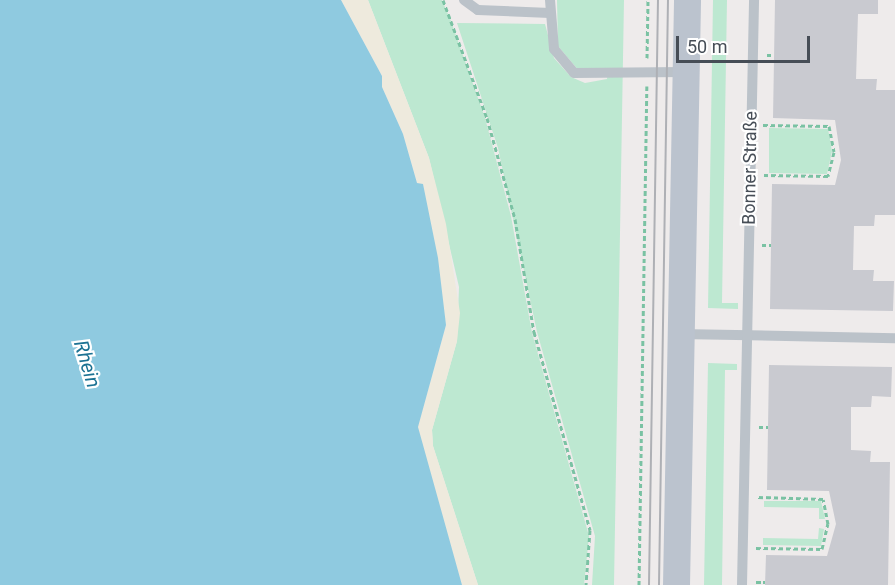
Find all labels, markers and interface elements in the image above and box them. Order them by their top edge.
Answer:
scale bar [679,24,812,62]
text: 50 m [687,36,727,57]
street label: Bonner Straße [738,111,762,225]
water label: Rhein [68,337,106,391]

